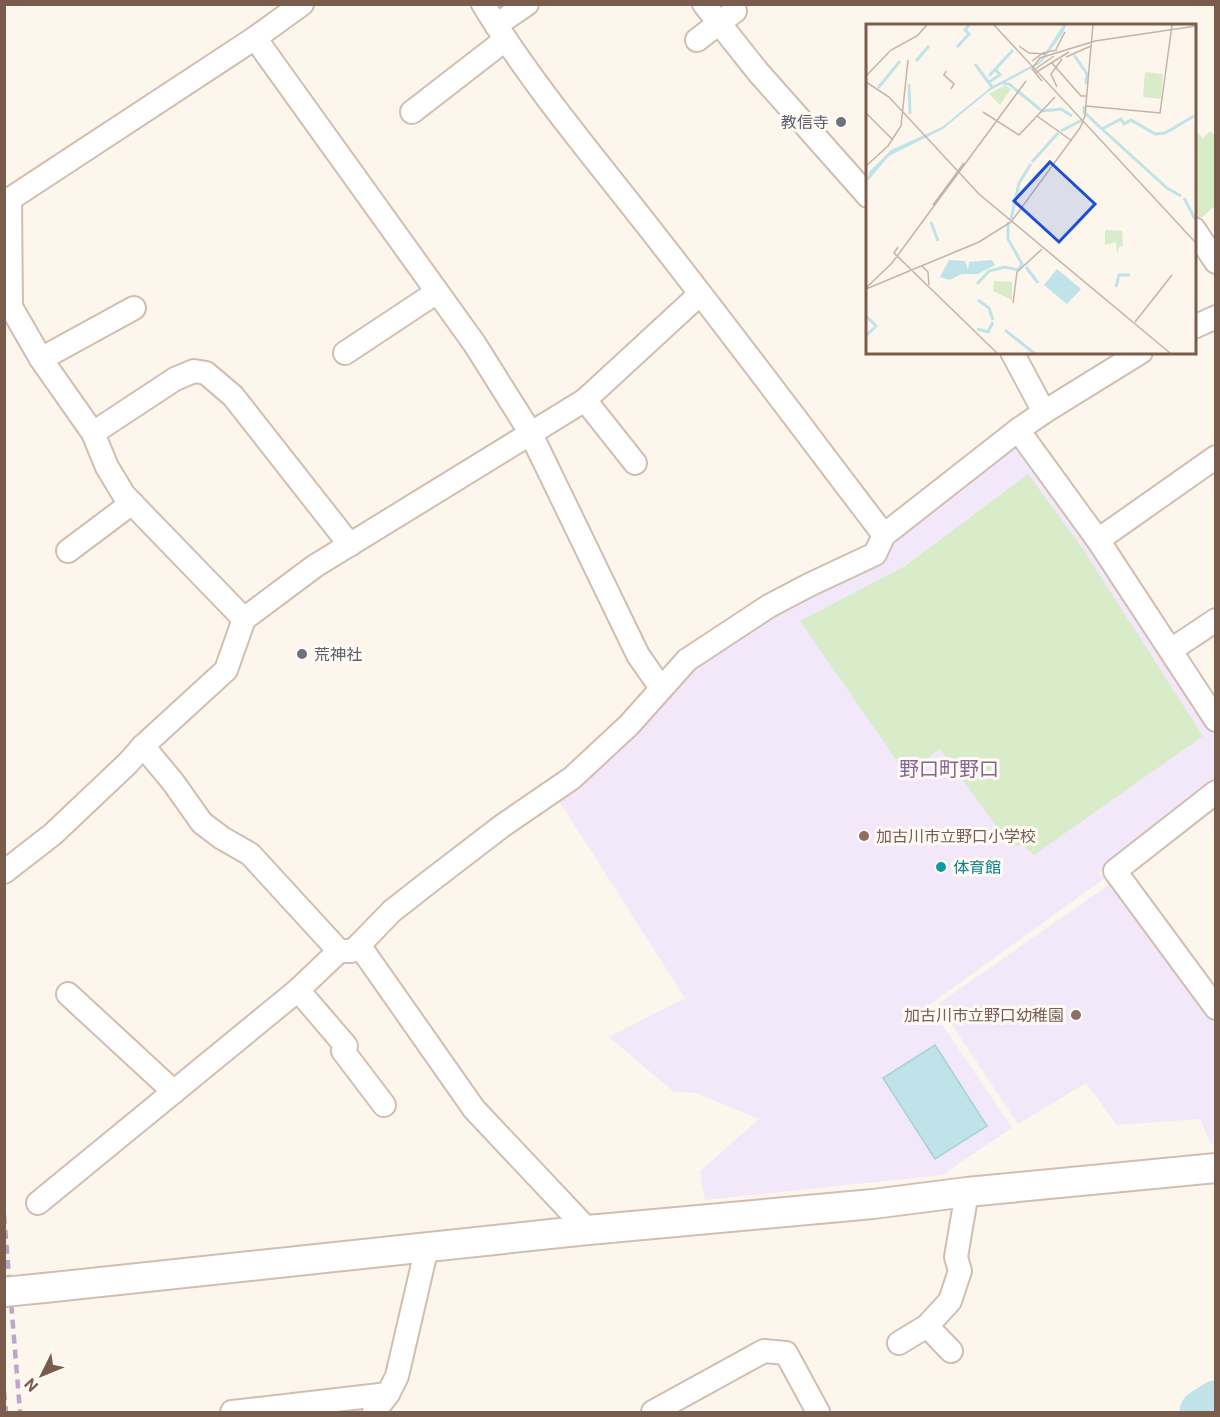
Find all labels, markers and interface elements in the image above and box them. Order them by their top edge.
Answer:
inset map [866,24,1196,354]
place label: 教信寺 [781,113,829,132]
marker: 教信寺 [834,115,848,129]
place label: 荒神社 [314,645,362,664]
marker: 荒神社 [295,647,309,661]
district label: 野口町野口 [899,757,999,781]
place label: 加古川市立野口小学校 [876,827,1036,846]
marker: 加古川市立野口小学校 [857,829,871,843]
place label: 体育館 [953,858,1001,877]
marker: 体育館 [934,860,948,874]
place label: 加古川市立野口幼稚園 [904,1006,1064,1025]
marker: 加古川市立野口幼稚園 [1069,1008,1083,1022]
north arrow [12,1345,72,1405]
text: N [21,1374,42,1395]

